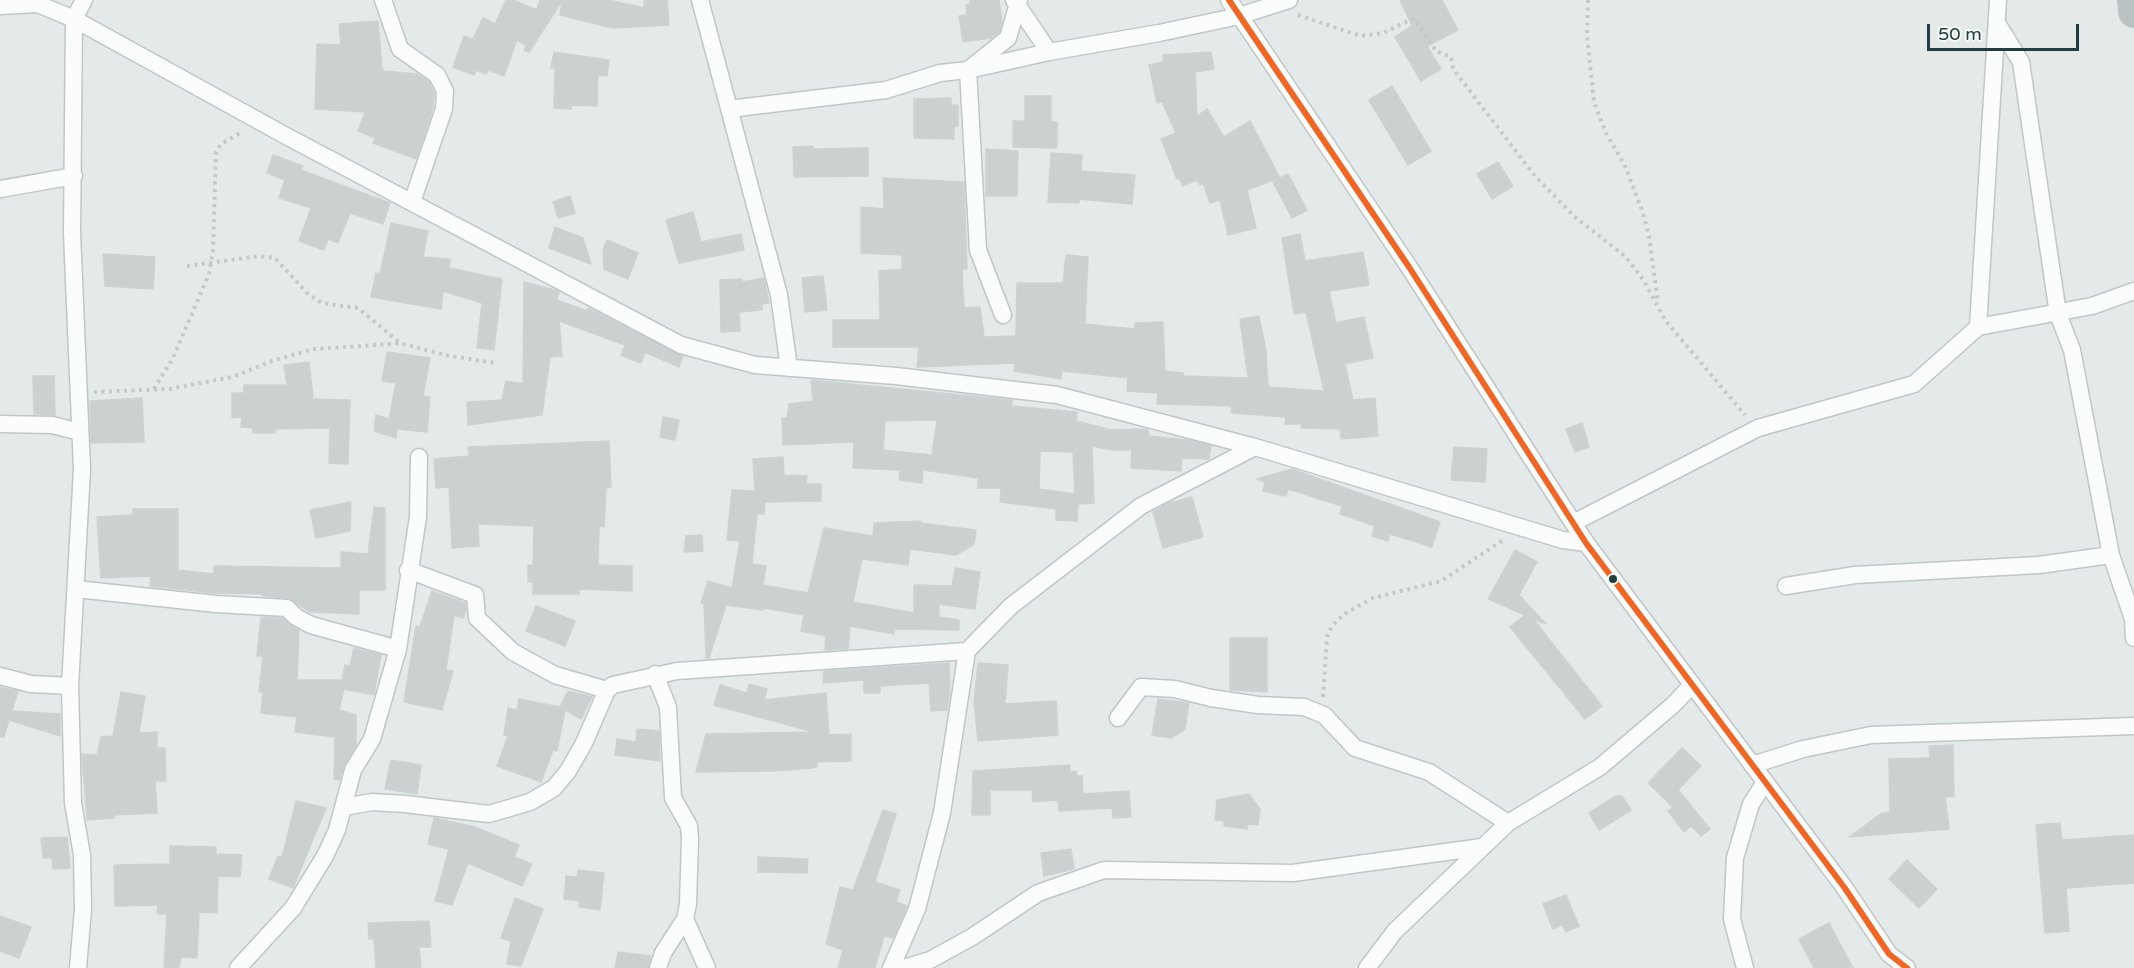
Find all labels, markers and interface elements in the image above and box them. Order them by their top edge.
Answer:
scale bar [1930,12,2082,50]
text: 50 m [1938,23,1982,45]
unlabelled marker [1607,573,1619,585]

